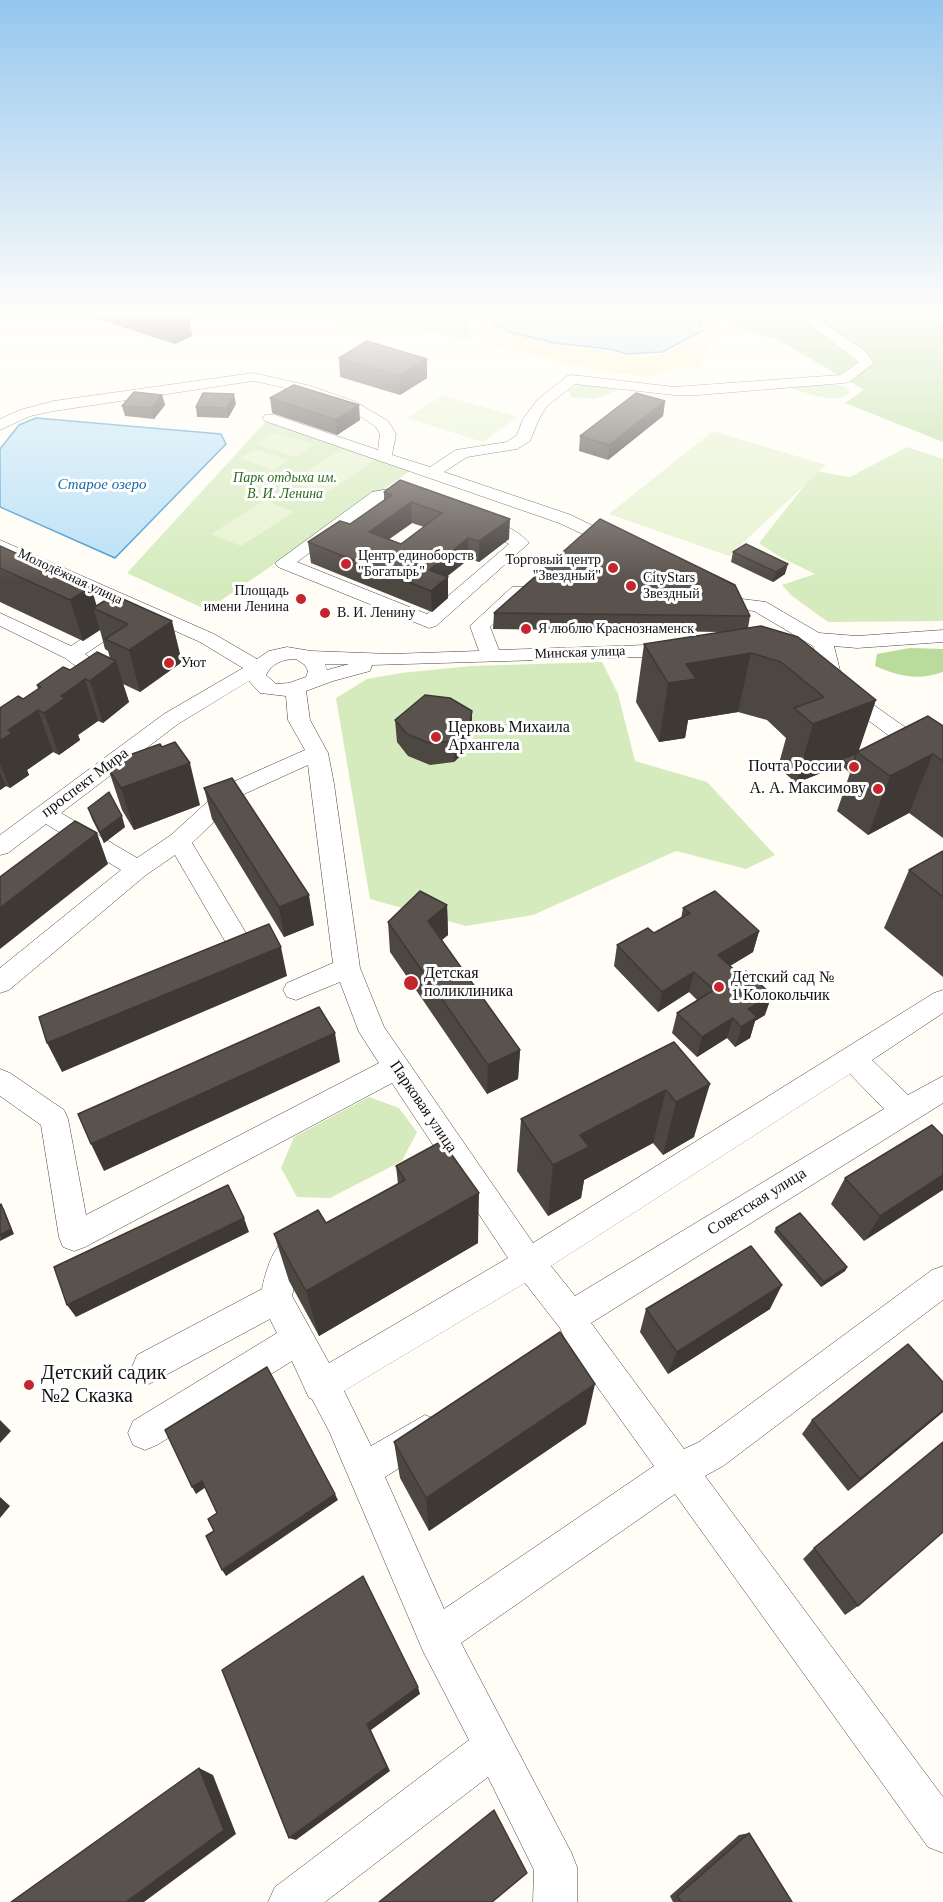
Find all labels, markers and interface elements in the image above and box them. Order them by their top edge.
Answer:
park label: Парк отдыха им. В. И. Ленина [233,470,337,502]
water label: Старое озеро [58,476,146,494]
street label: Молодёжная улица [15,545,125,609]
place label: Центр единоборств "Богатырь" [358,548,474,580]
place label: Торговый центр "Звездный" [506,552,601,584]
marker: Центр единоборств "Богатырь" [339,557,353,571]
marker: Торговый центр "Звездный" [606,561,620,575]
place label: CityStars Звездный [643,570,700,602]
marker: CityStars Звездный [624,579,638,593]
place label: Площадь имени Ленина [204,583,289,616]
marker: Площадь имени Ленина [294,592,308,606]
place label: В. И. Ленину [337,605,416,621]
marker: В. И. Ленину [318,606,332,620]
place label: Я люблю Краснознаменск [538,621,694,637]
marker: Я люблю Краснознаменск [519,622,533,636]
street label: Минская улица [534,643,626,663]
place label: Уют [181,655,206,671]
marker: Уют [162,656,176,670]
place label: Церковь Михаила Архангела [448,718,570,756]
marker: Церковь Михаила Архангела [429,730,443,744]
street label: проспект Мира [38,744,132,822]
place label: Почта России [748,757,842,777]
marker: Почта России [847,760,861,774]
place label: А. А. Максимову [749,779,866,799]
marker: А. А. Максимову [871,782,885,796]
place label: Детская поликлиника [424,964,513,1002]
place label: Детский сад № 1 Колокольчик [731,968,834,1006]
marker: Детская поликлиника [402,974,420,992]
marker: Детский сад № 1 Колокольчик [712,980,726,994]
street label: Парковая улица [385,1057,461,1157]
street label: Советская улица [704,1164,810,1240]
place label: Детский садик №2 Сказка [41,1362,166,1409]
marker: Детский садик №2 Сказка [22,1378,36,1392]

